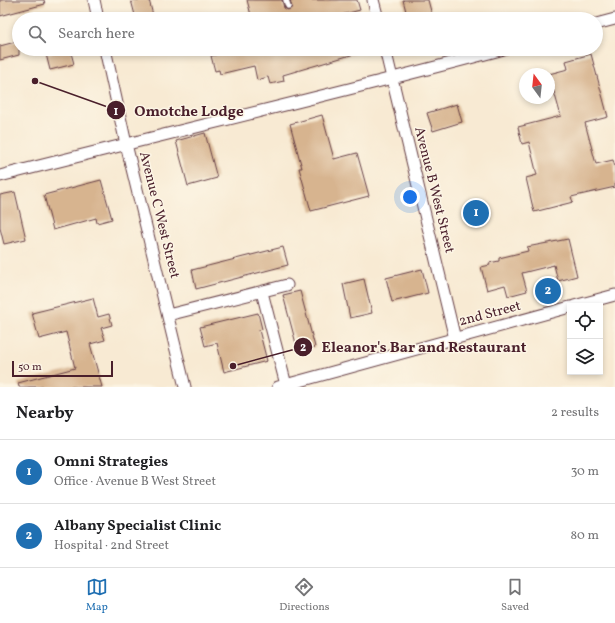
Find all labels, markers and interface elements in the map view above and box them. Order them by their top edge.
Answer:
search box [12,12,603,56]
icon: search [26,23,48,45]
text: Search here [58,24,135,45]
north arrow [519,68,555,104]
callout: Omotche Lodge [106,97,252,124]
text: Omotche Lodge [134,102,244,123]
text: 1 [114,104,119,120]
street label: Avenue B West Street [409,125,459,255]
street label: Avenue C West Street [134,150,184,280]
your location [400,187,420,207]
pin: 1 [463,198,489,228]
pin: 2 [535,276,561,306]
street label: 2nd Street [457,297,523,331]
map controls [567,303,603,375]
button: locate [567,303,603,339]
callout: Eleanor's Bar and Restaurant [293,333,534,360]
text: Eleanor's Bar and Restaurant [322,338,527,359]
button: layers [567,339,603,375]
text: 2 [300,340,306,356]
scale bar [12,359,113,378]
text: 50 m [18,360,42,375]
text: Nearby [16,402,74,425]
text: 2 results [551,404,599,422]
text: Omni Strategies [54,452,168,473]
text: 1 [26,463,32,481]
text: 30 m [571,463,599,481]
text: Office · Avenue B West Street [54,473,216,491]
text: Albany Specialist Clinic [54,516,221,537]
text: 2 [26,527,32,545]
text: 80 m [570,527,599,545]
text: Hospital · 2nd Street [54,537,169,555]
tab: Map [86,576,108,615]
tab: Directions [279,576,330,615]
tab: Saved [501,576,529,615]

